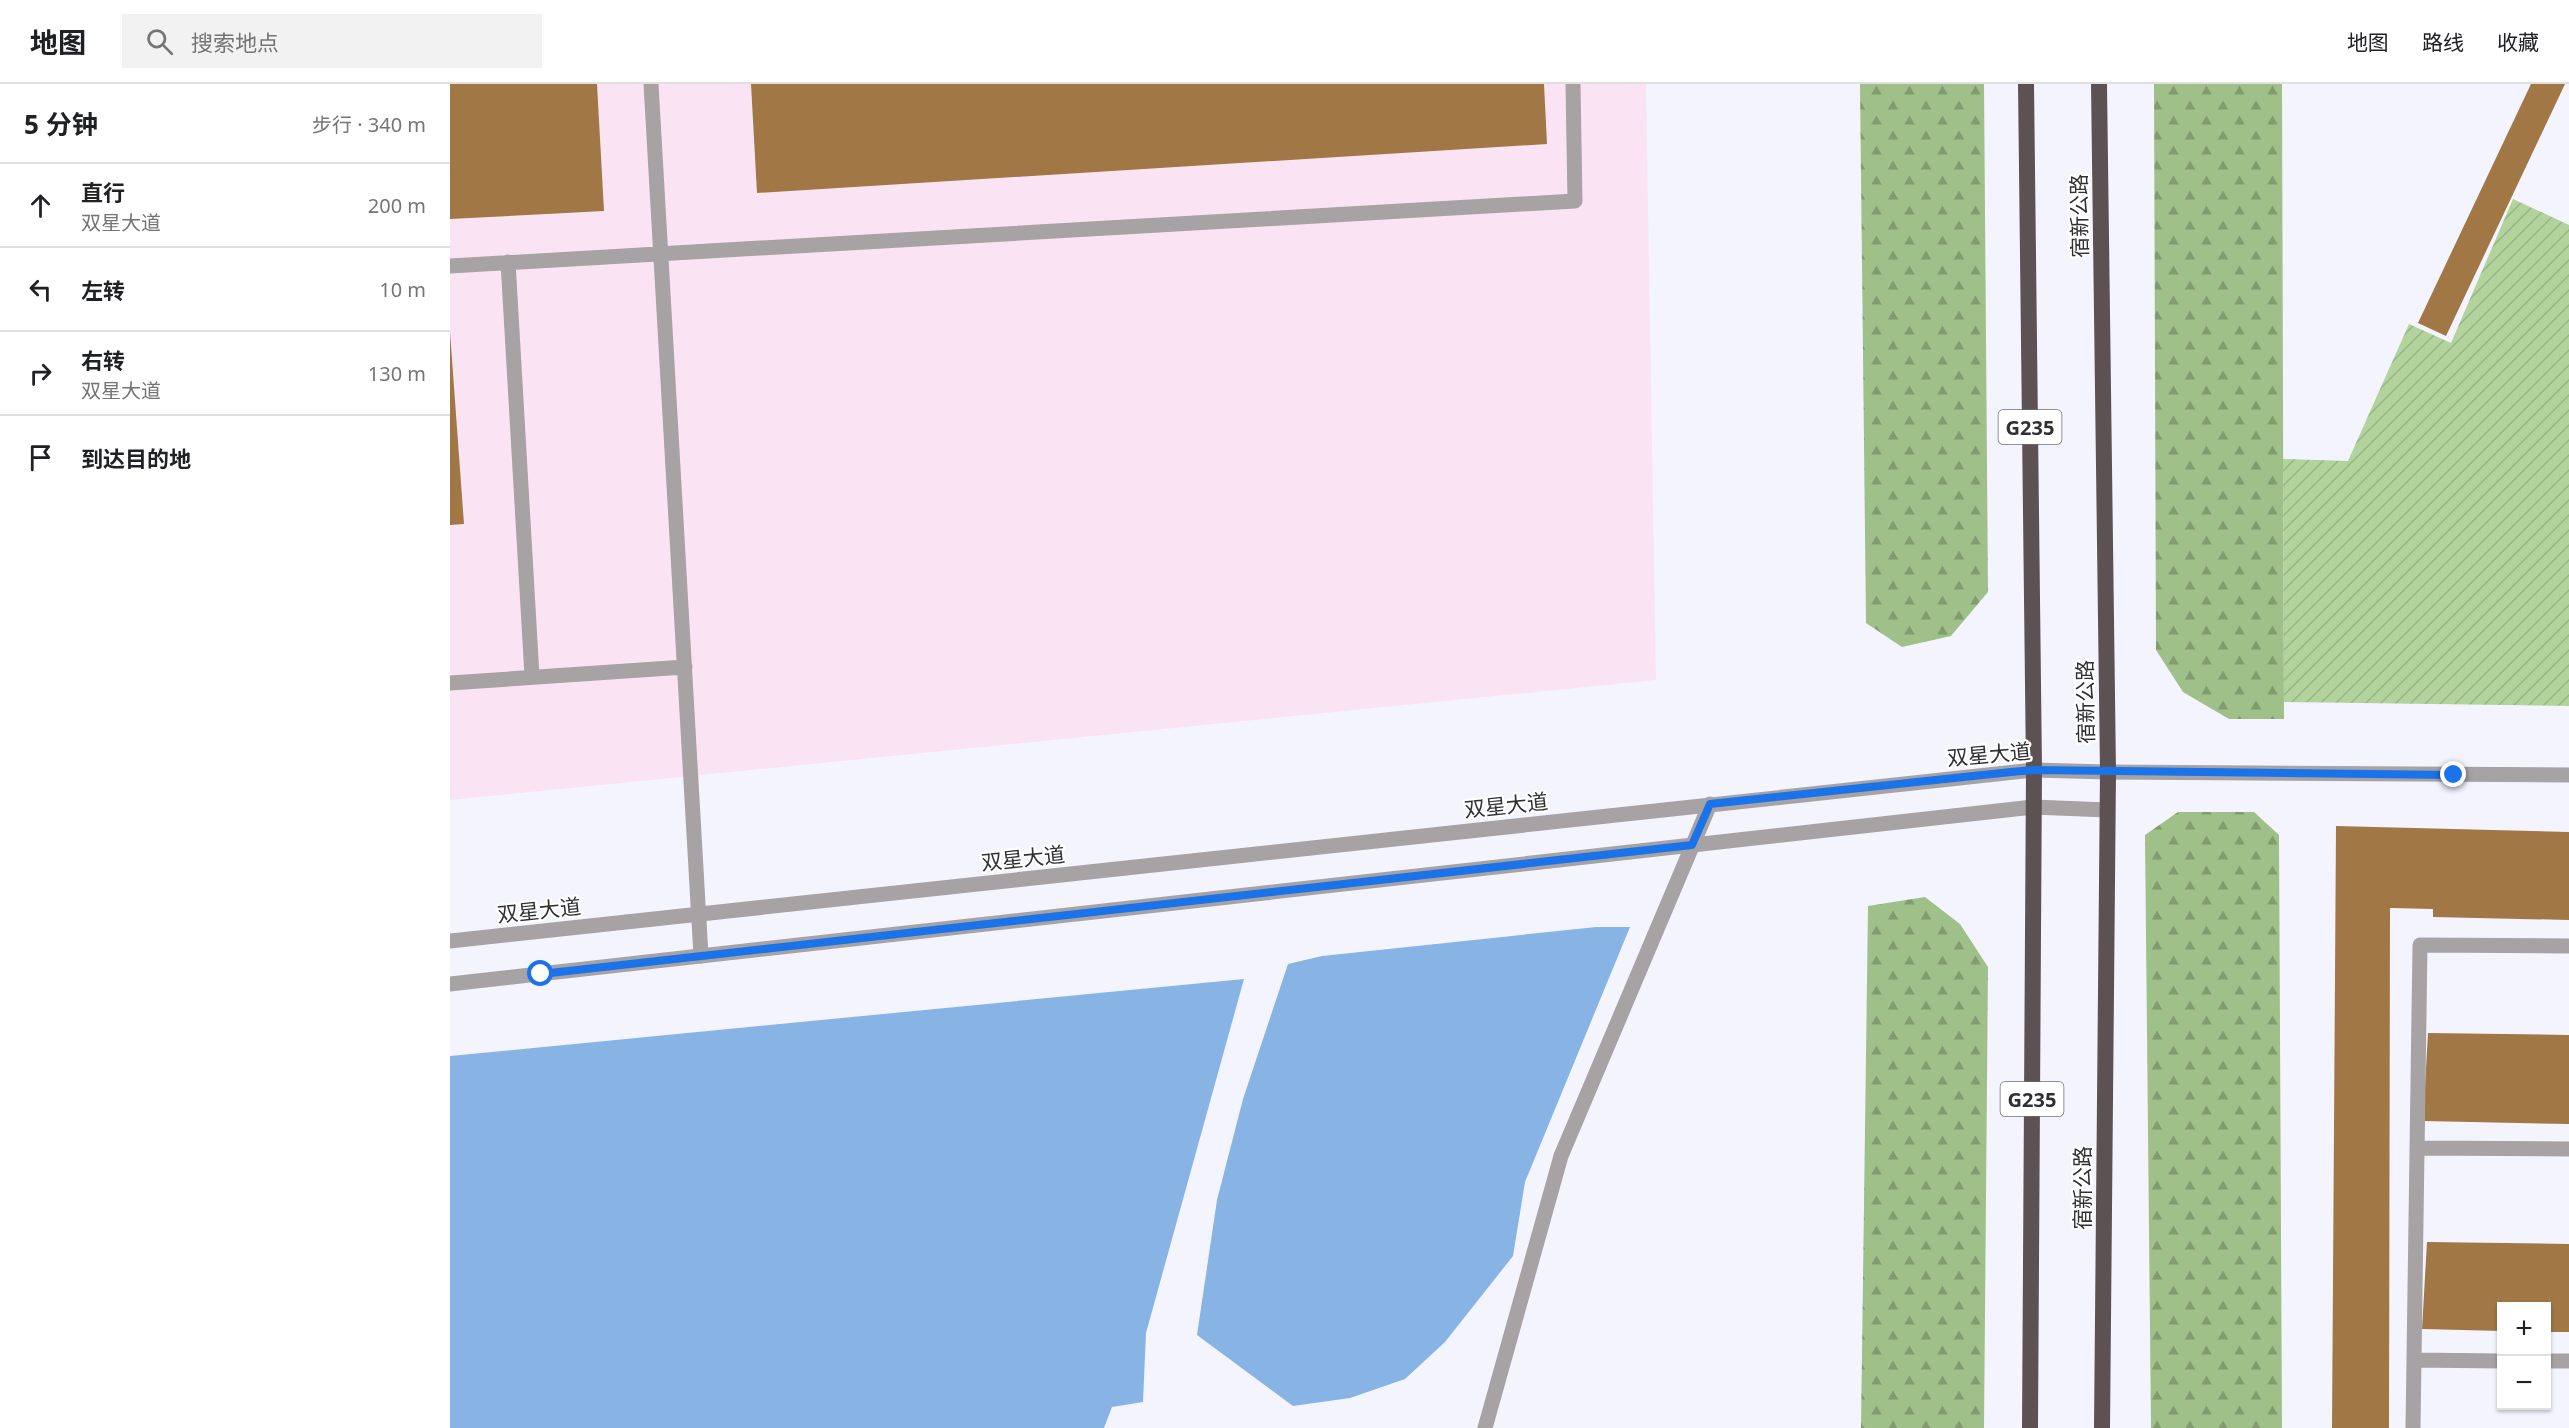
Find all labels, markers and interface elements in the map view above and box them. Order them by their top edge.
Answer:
search box [122,14,542,68]
text: 地图 [30,23,86,61]
icon: search [143,25,176,58]
text: 搜索地点 [191,27,279,57]
text: 地图 [2347,28,2389,56]
text: 路线 [2422,28,2464,56]
text: 收藏 [2497,28,2539,56]
text: 5 分钟 [24,106,98,142]
text: 步行 · 340 m [312,111,426,138]
street label: 宿新公路 [2064,174,2094,258]
text: 直行 [81,177,125,207]
icon: ahead [24,189,57,222]
text: 200 m [368,192,426,219]
text: 双星大道 [81,209,161,236]
icon: left [24,273,57,306]
text: 左转 [81,275,125,305]
text: 10 m [379,276,426,303]
text: 右转 [81,345,125,375]
icon: right [24,357,57,390]
text: 130 m [368,360,426,387]
text: 双星大道 [81,377,161,404]
road number: G235 [1998,410,2062,444]
icon: arrive [24,441,57,474]
text: 到达目的地 [81,443,191,473]
street label: 宿新公路 [2070,660,2100,744]
street label: 双星大道 [1946,736,2032,772]
route end [2440,761,2466,787]
street label: 双星大道 [1463,787,1549,823]
street label: 双星大道 [980,840,1066,876]
street label: 双星大道 [496,892,582,928]
route start [527,960,553,986]
road number: G235 [2000,1082,2064,1116]
street label: 宿新公路 [2068,1146,2096,1230]
map controls [2497,1302,2551,1410]
button: + [2497,1302,2551,1356]
button: − [2497,1356,2551,1410]

